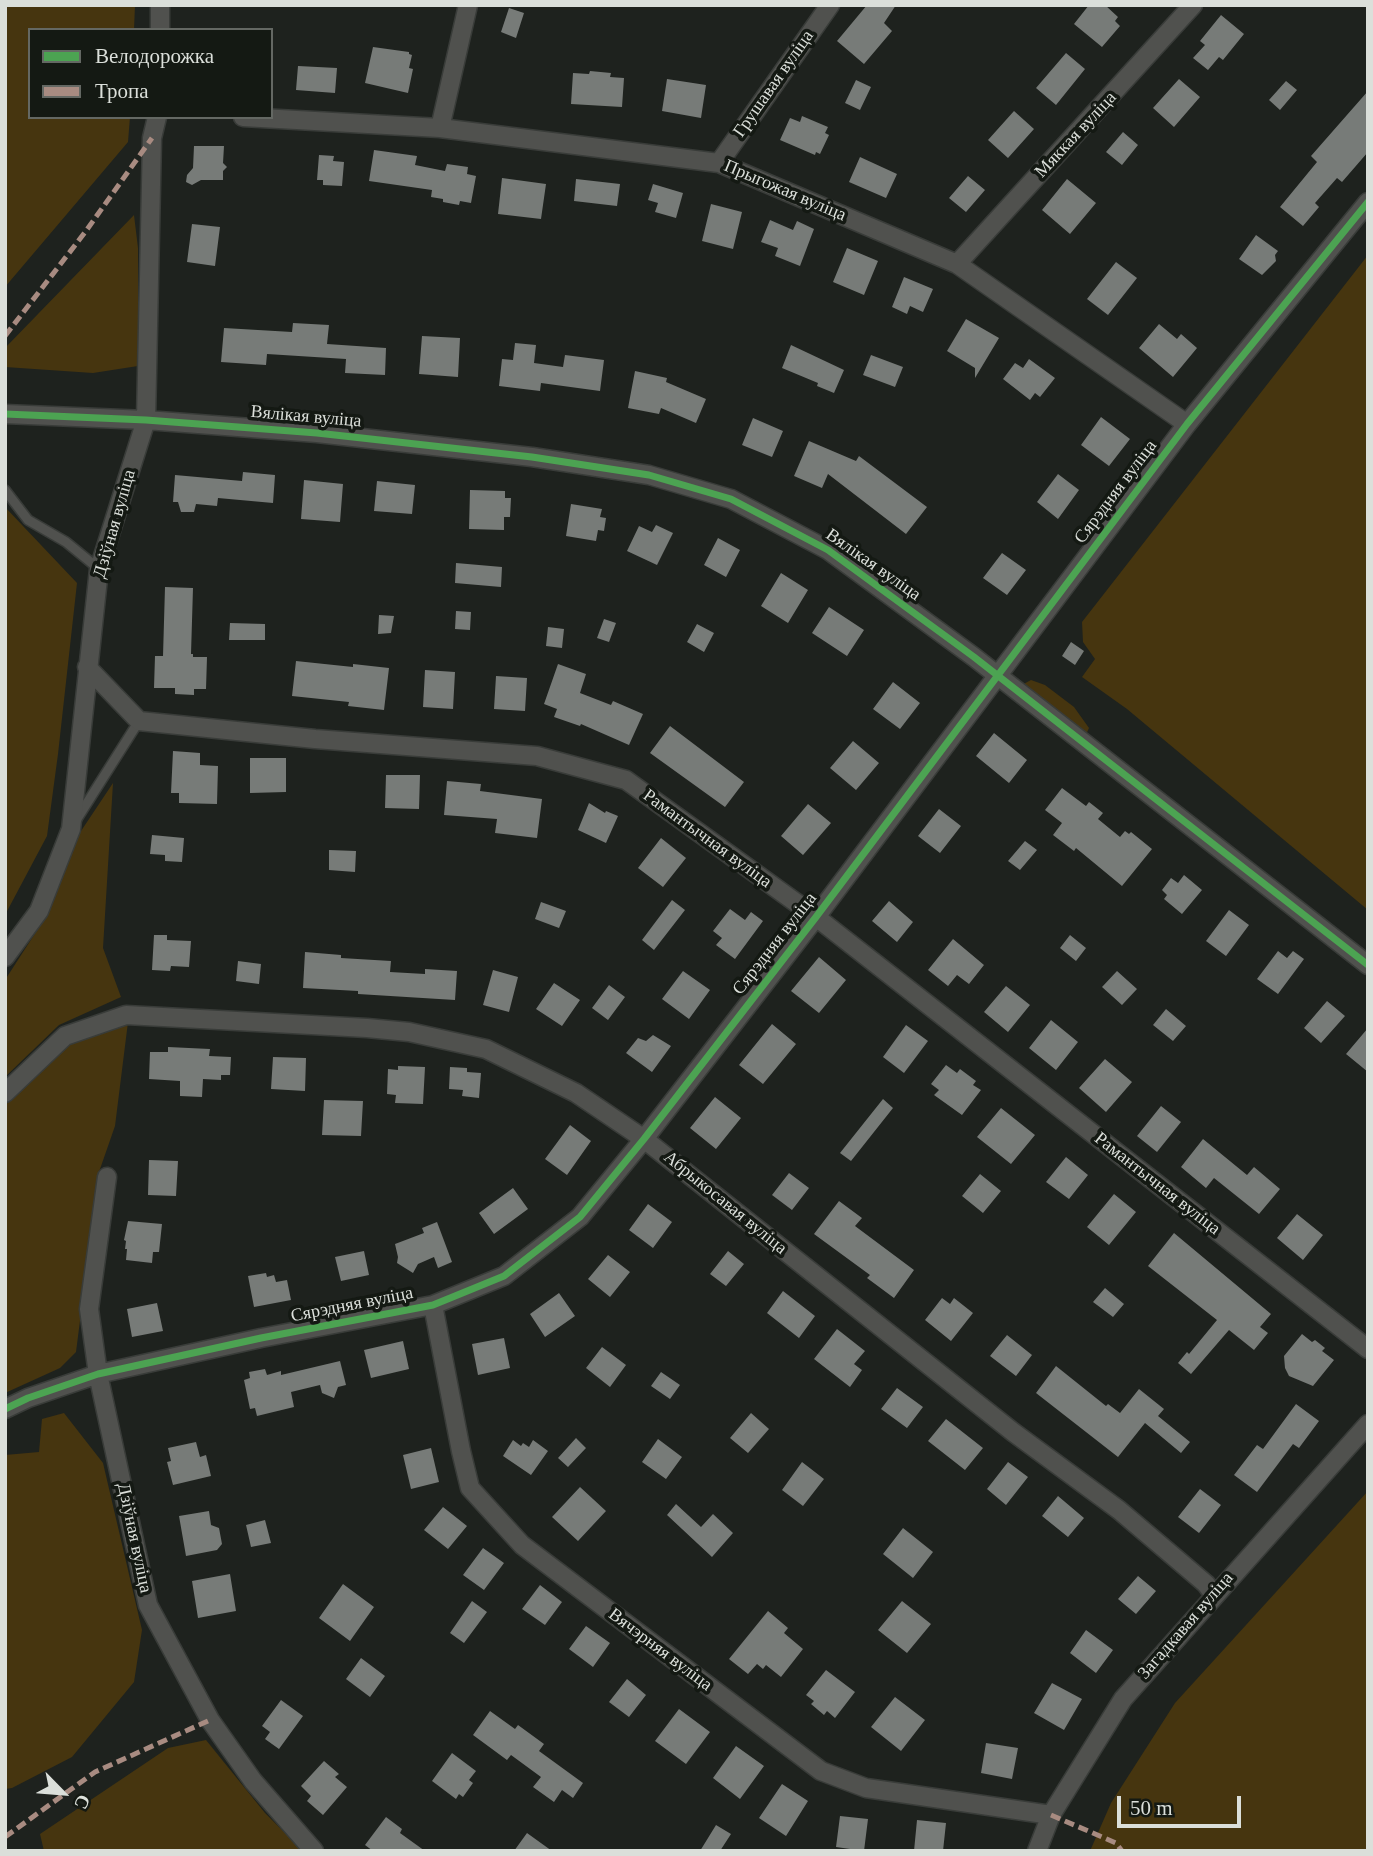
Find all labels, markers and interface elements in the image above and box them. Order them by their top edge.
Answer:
street label: Грушавая вуліца [729,26,819,142]
legend [28,28,273,119]
text: Велодорожка [95,44,214,68]
text: Тропа [95,79,149,103]
street label: Мяккая вуліца [1031,87,1121,183]
street label: Прыгожая вуліца [721,156,849,226]
street label: Вялікая вуліца [250,401,362,433]
street label: Сярэдняя вуліца [1070,436,1162,548]
street label: Дзіўная вуліца [89,467,141,581]
street label: Вялікая вуліца [821,524,925,606]
street label: Рамантычная вуліца [638,785,776,893]
street label: Сярэдняя вуліца [728,888,822,1000]
street label: Рамантычная вуліца [1090,1128,1224,1240]
street label: Абрыкосавая вуліца [659,1147,791,1259]
street label: Сярэдняя вуліца [289,1283,415,1327]
street label: Дзіўная вуліца [112,1481,156,1595]
street label: Загадкавая вуліца [1134,1568,1238,1684]
street label: Вячэрняя вуліца [604,1604,716,1696]
north arrow [28,1758,98,1828]
scale bar [1121,1783,1245,1827]
text: С [70,1791,95,1813]
text: 50 m [1130,1796,1173,1820]

